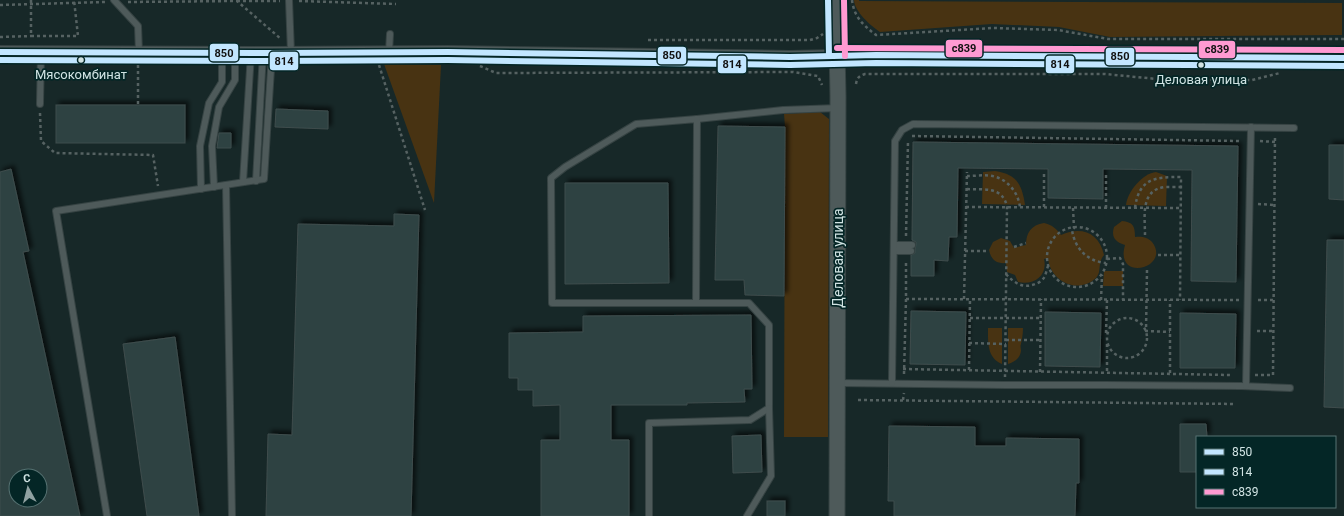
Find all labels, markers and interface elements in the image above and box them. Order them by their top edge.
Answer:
line badge: с839 [945,39,983,58]
line badge: с839 [1198,40,1236,59]
text: с839 [952,42,976,55]
line badge: 850 [209,43,239,62]
text: с839 [1205,43,1229,56]
line badge: 850 [657,46,687,65]
text: 850 [215,47,233,60]
line badge: 850 [1105,47,1135,66]
text: 850 [663,49,681,62]
text: 850 [1111,50,1129,63]
line badge: 814 [269,51,299,71]
marker: Мясокомбинат [76,55,86,65]
text: 814 [275,55,294,68]
line badge: 814 [717,55,747,74]
line badge: 814 [1045,55,1075,74]
text: 814 [723,58,742,71]
text: 814 [1051,58,1070,71]
marker: Деловая улица [1196,60,1206,70]
place label: Мясокомбинат [35,67,127,82]
place label: Деловая улица [1155,72,1247,87]
street label: Деловая улица [830,208,846,308]
legend [1196,436,1336,508]
text: 850 [1232,445,1252,459]
text: 814 [1232,465,1252,479]
north arrow [8,468,48,508]
text: С [22,472,31,485]
text: с839 [1232,485,1259,499]

